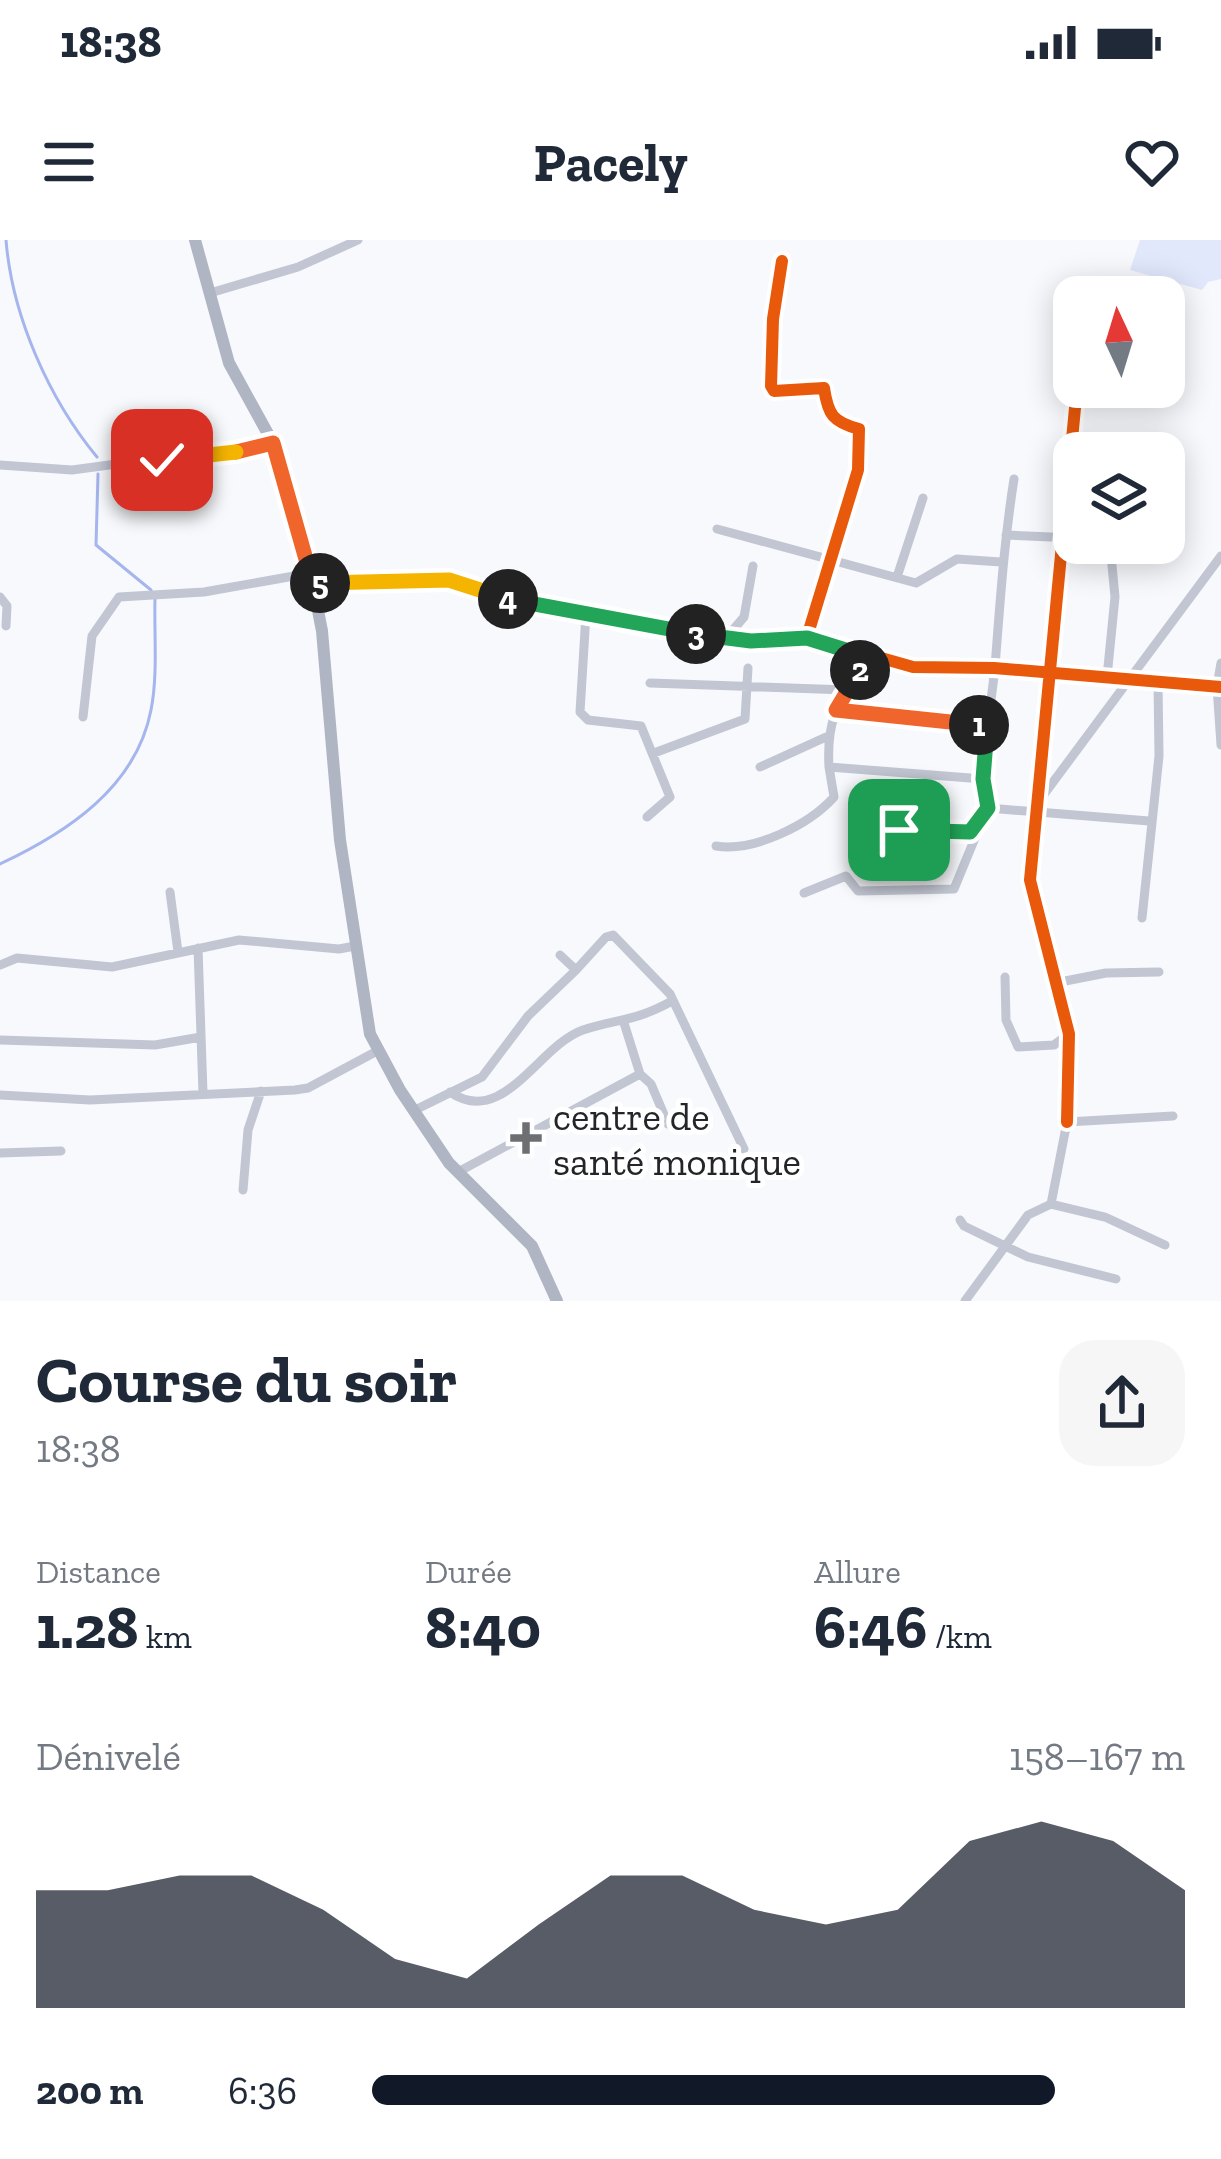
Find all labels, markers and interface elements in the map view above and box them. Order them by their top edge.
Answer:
text: 18:38 [60,15,162,69]
icon: menu [36,129,102,195]
icon: heart [1119,129,1185,195]
text: Pacely [533,130,688,195]
north arrow [1053,276,1185,408]
map controls [1053,276,1185,564]
pin [111,409,213,511]
icon: check [129,427,195,493]
button: layers [1053,432,1185,564]
pin: 5 [290,553,350,613]
text: 5 [311,563,329,602]
pin: 4 [478,569,538,629]
text: 4 [499,579,517,618]
pin: 3 [666,604,726,664]
text: 3 [687,614,705,653]
pin: 2 [830,640,890,700]
text: 2 [851,650,869,689]
pin: 1 [949,695,1009,755]
text: 1 [972,705,986,744]
pin [848,779,950,881]
icon: arrive [866,797,932,863]
place label: centre de santé monique [553,1093,801,1185]
marker: centre de santé monique [510,1122,542,1154]
text: Course du soir [36,1340,457,1419]
button: share [1059,1340,1185,1466]
text: 18:38 [36,1425,121,1472]
text: Distance [36,1552,161,1591]
text: Durée [425,1552,512,1591]
text: Allure [814,1552,901,1591]
text: 1.28 [36,1591,138,1663]
text: 8:40 [425,1591,541,1663]
text: 6:46 [814,1591,927,1663]
text: km [138,1617,192,1656]
text: /km [927,1617,992,1656]
text: Dénivelé [36,1733,181,1780]
text: 158–167 m [1009,1733,1185,1780]
text: 200 m [36,2067,143,2114]
text: 6:36 [228,2067,297,2114]

